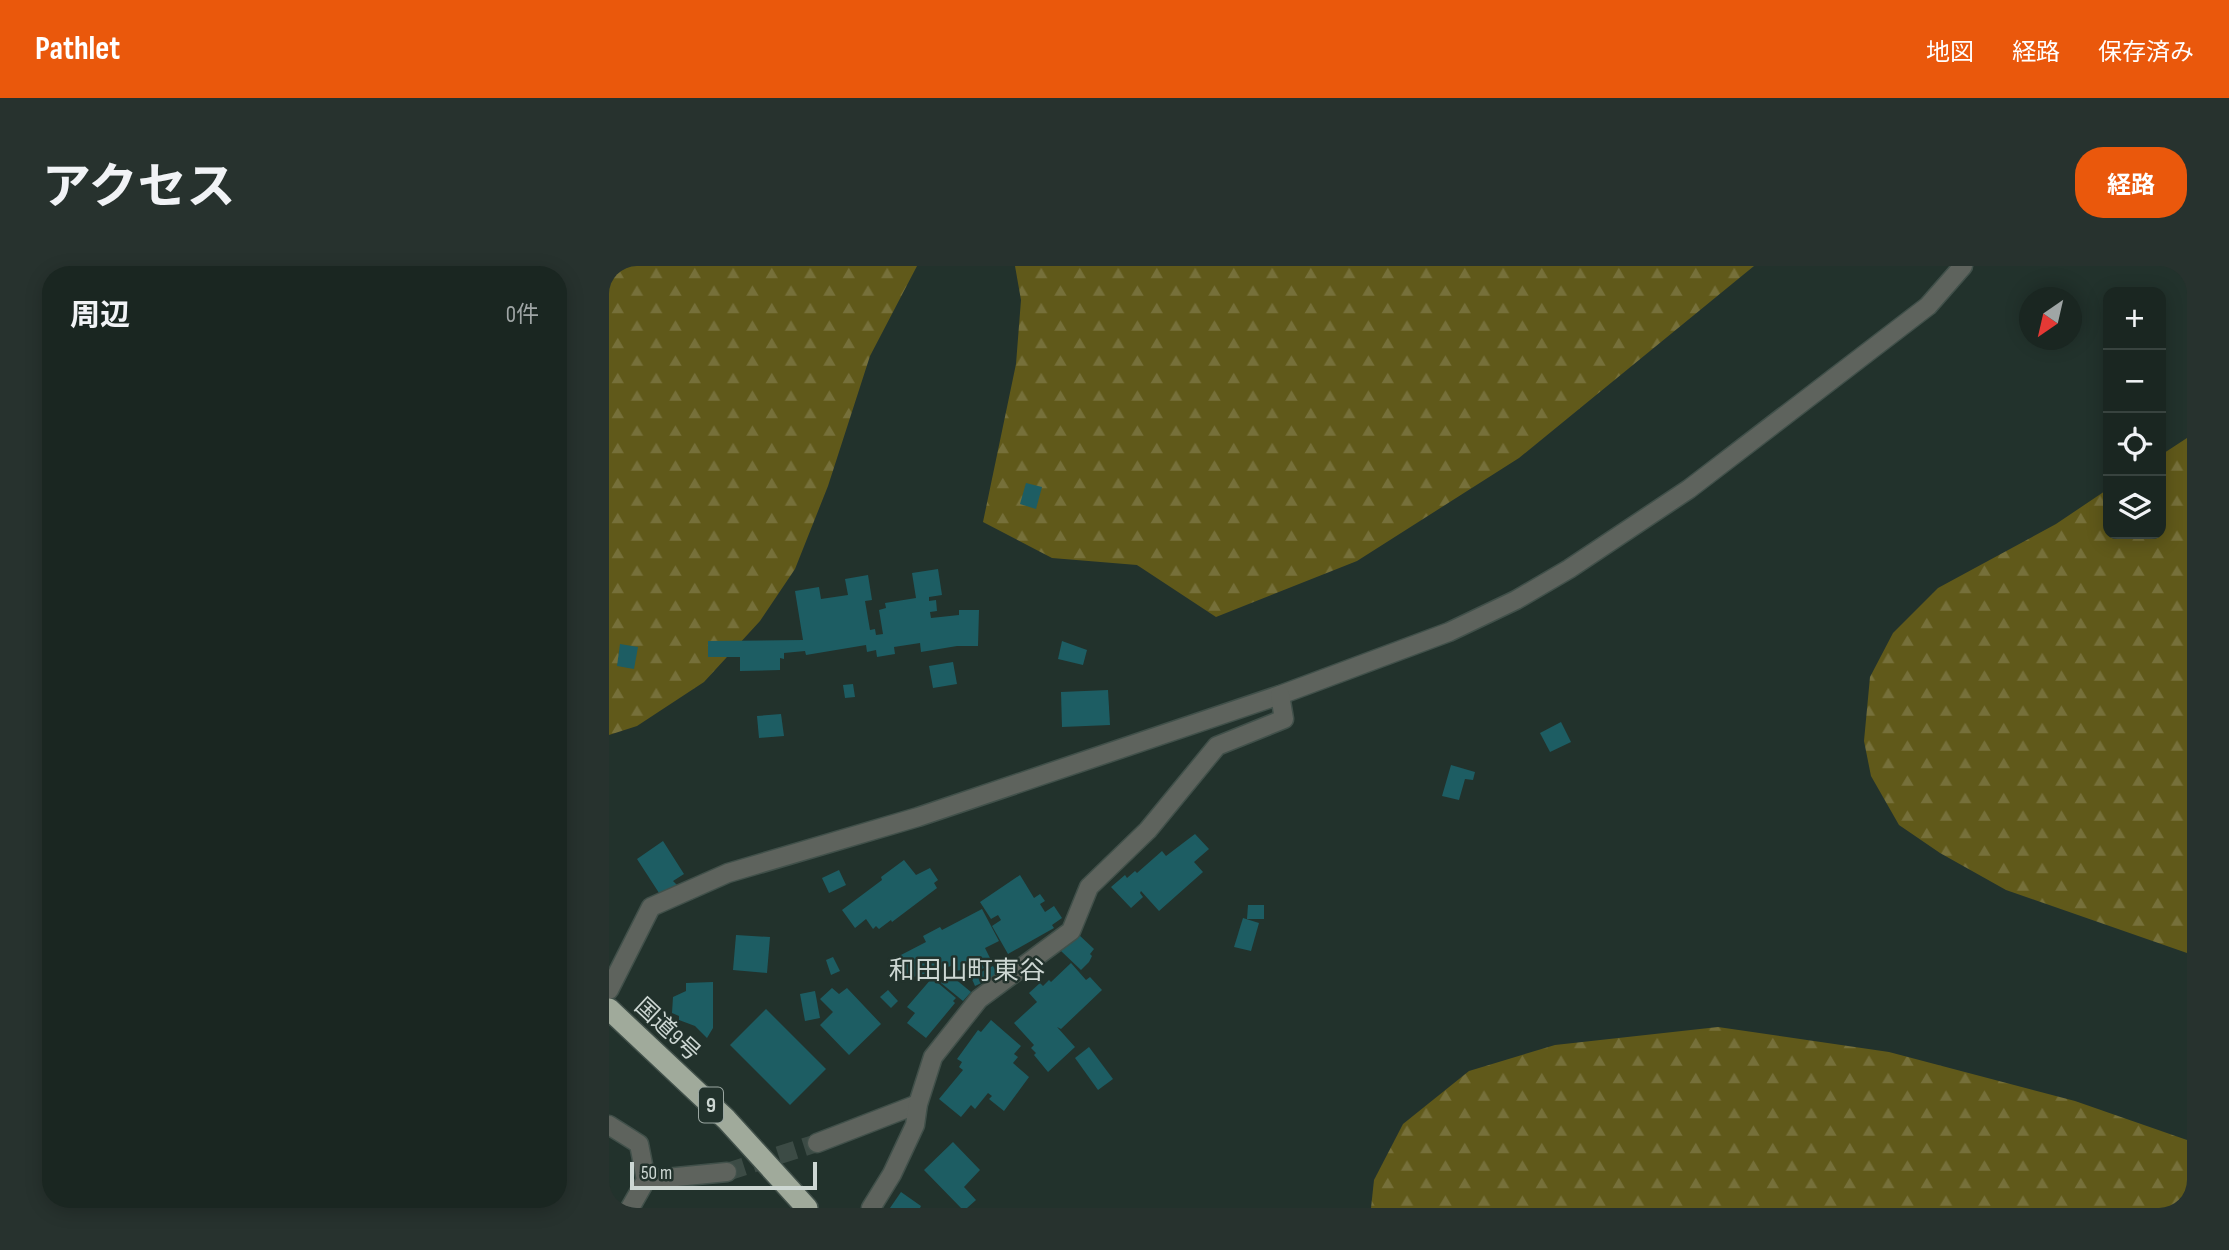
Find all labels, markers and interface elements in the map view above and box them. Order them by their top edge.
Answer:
text: Pathlet [35,29,120,69]
text: 地図 [1926,38,1974,67]
text: 経路 [2012,38,2060,67]
text: 保存済み [2098,38,2194,67]
button: 経路 [2075,147,2187,218]
text: アクセス [42,159,236,218]
north arrow [2019,287,2082,350]
map controls [2103,287,2166,539]
button: + [2103,287,2166,350]
text: 周辺 [70,298,130,334]
text: 0件 [506,301,539,329]
button: − [2103,350,2166,413]
button: locate [2103,413,2166,476]
button: layers [2103,476,2166,539]
district label: 和田山町東谷 [889,956,1045,987]
street label: 国道9号 [629,992,706,1067]
road number: 9 [699,1088,723,1122]
scale bar [630,1159,817,1191]
text: 50 m [641,1162,672,1185]

